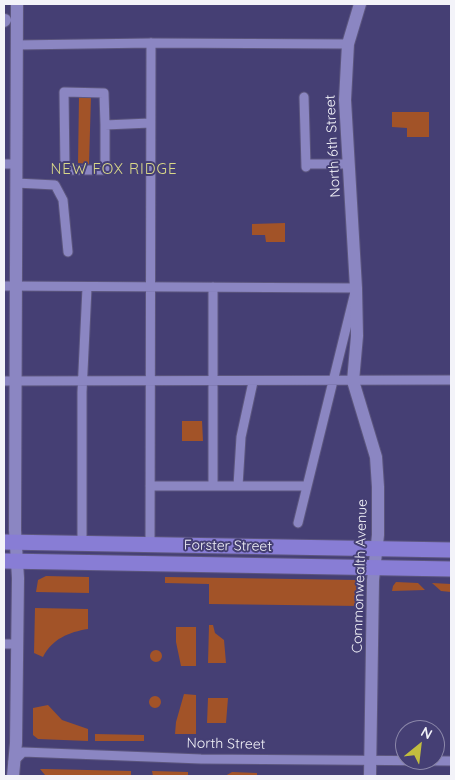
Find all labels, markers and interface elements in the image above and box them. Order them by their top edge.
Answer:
street label: North 6th Street [322,94,344,198]
district label: NEW FOX RIDGE [49,160,179,178]
street label: Commonwealth Avenue [349,499,371,653]
street label: Forster Street [184,537,272,555]
north arrow [395,720,445,770]
text: N [418,722,436,743]
street label: North Street [186,735,266,753]

